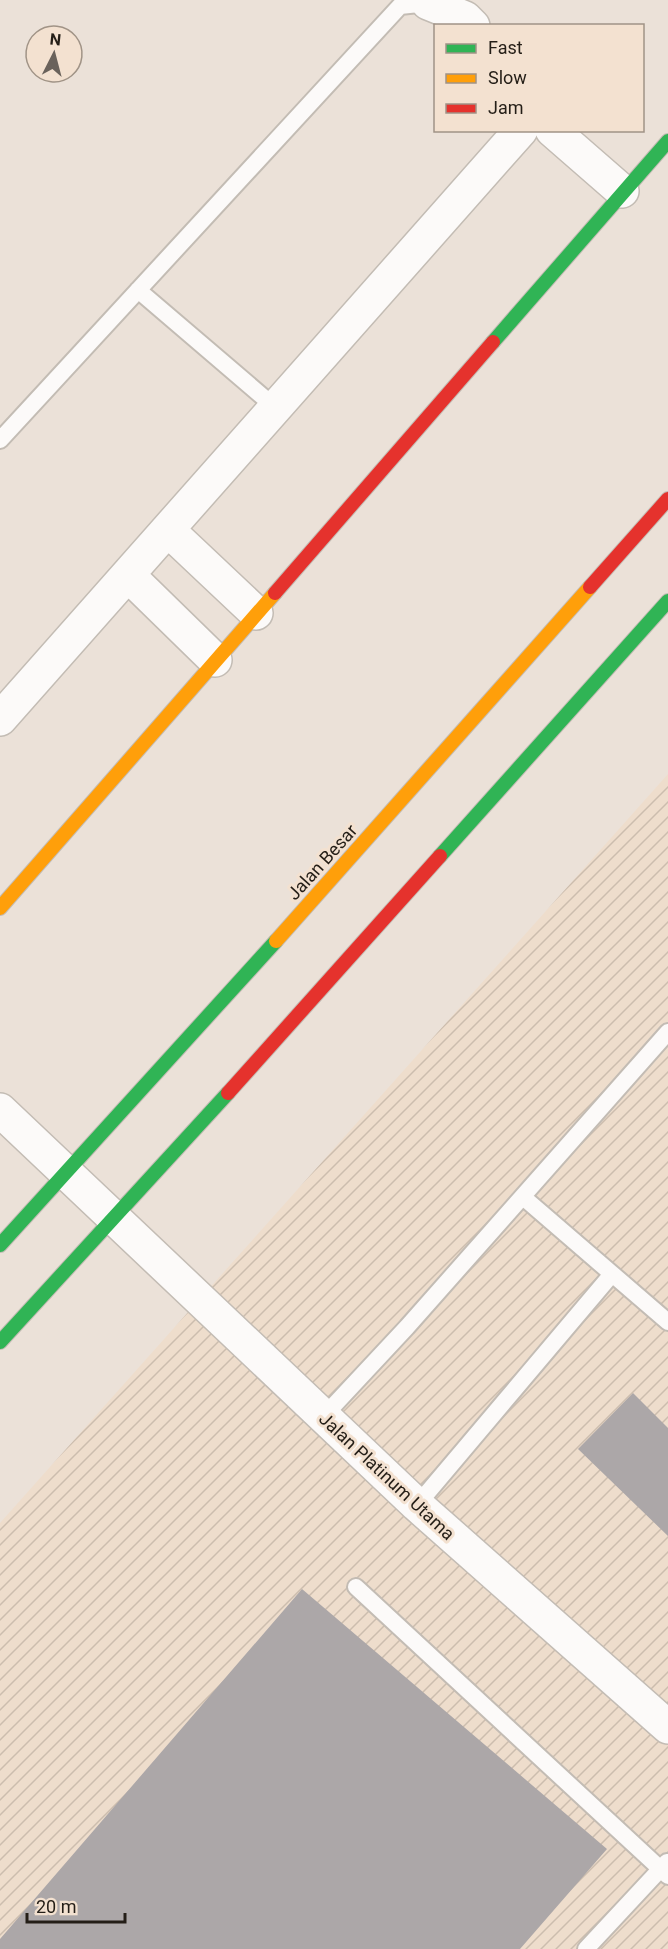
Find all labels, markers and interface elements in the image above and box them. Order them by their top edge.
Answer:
north arrow [24,24,84,84]
legend [434,24,644,132]
text: N [49,30,62,50]
text: Fast [488,37,523,58]
text: Slow [488,67,527,88]
text: Jam [488,97,524,118]
street label: Jalan Besar [283,820,361,904]
street label: Jalan Platinum Utama [315,1408,459,1544]
scale bar [27,1886,124,1924]
text: 20 m [36,1896,76,1917]

